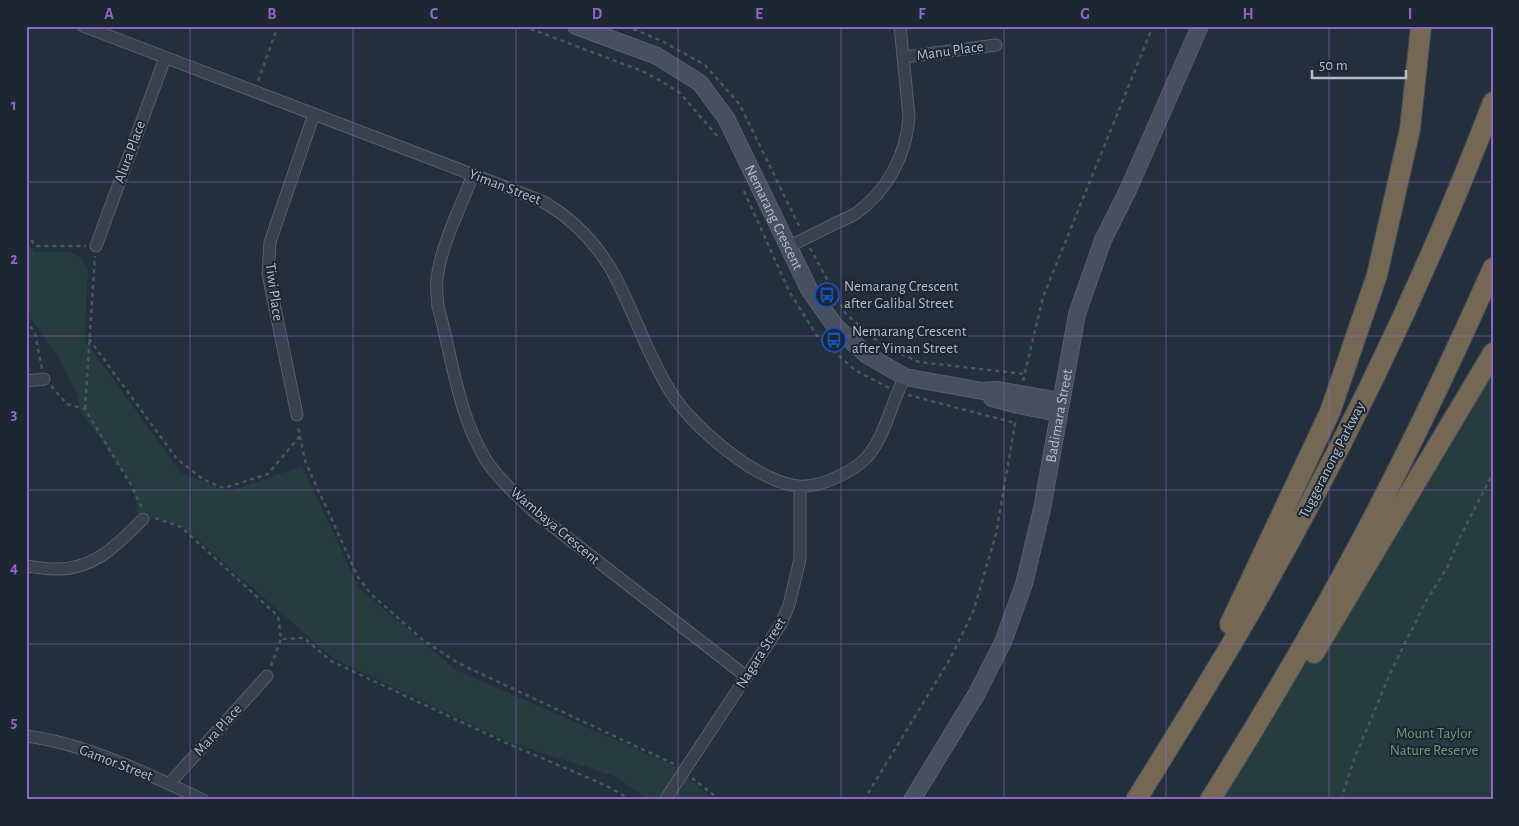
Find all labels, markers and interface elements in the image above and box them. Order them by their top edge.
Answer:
text: A [104,6,114,22]
text: B [267,6,277,22]
text: C [430,6,439,22]
text: D [592,6,603,22]
text: E [755,6,763,22]
text: F [918,6,926,22]
text: G [1080,6,1090,22]
text: H [1242,6,1254,22]
text: I [1408,6,1412,22]
street label: Manu Place [916,39,985,63]
scale bar [1312,48,1405,80]
text: 50 m [1319,58,1348,73]
text: 1 [11,97,17,113]
street label: Alura Place [112,119,148,185]
street label: Nemarang Crescent [742,162,806,272]
street label: Yiman Street [467,166,543,208]
text: 2 [10,251,18,267]
street label: Tiwi Place [263,262,285,322]
place label: Nemarang Crescent after Galibal Street [844,279,959,311]
bus stop icon: Nemarang Crescent after Galibal Street [814,282,840,308]
place label: Nemarang Crescent after Yiman Street [852,324,967,356]
bus stop icon: Nemarang Crescent after Yiman Street [821,327,847,353]
street label: Badimara Street [1043,368,1075,464]
street label: Tuggeranong Parkway [1296,399,1368,521]
text: 3 [11,406,18,422]
street label: Wambaya Crescent [508,484,603,568]
text: 4 [10,560,18,576]
street label: Nagara Street [733,615,789,691]
street label: Mara Place [191,701,245,759]
text: 5 [11,714,18,730]
park label: Mount Taylor Nature Reserve [1390,726,1478,758]
street label: Gamor Street [77,742,155,784]

